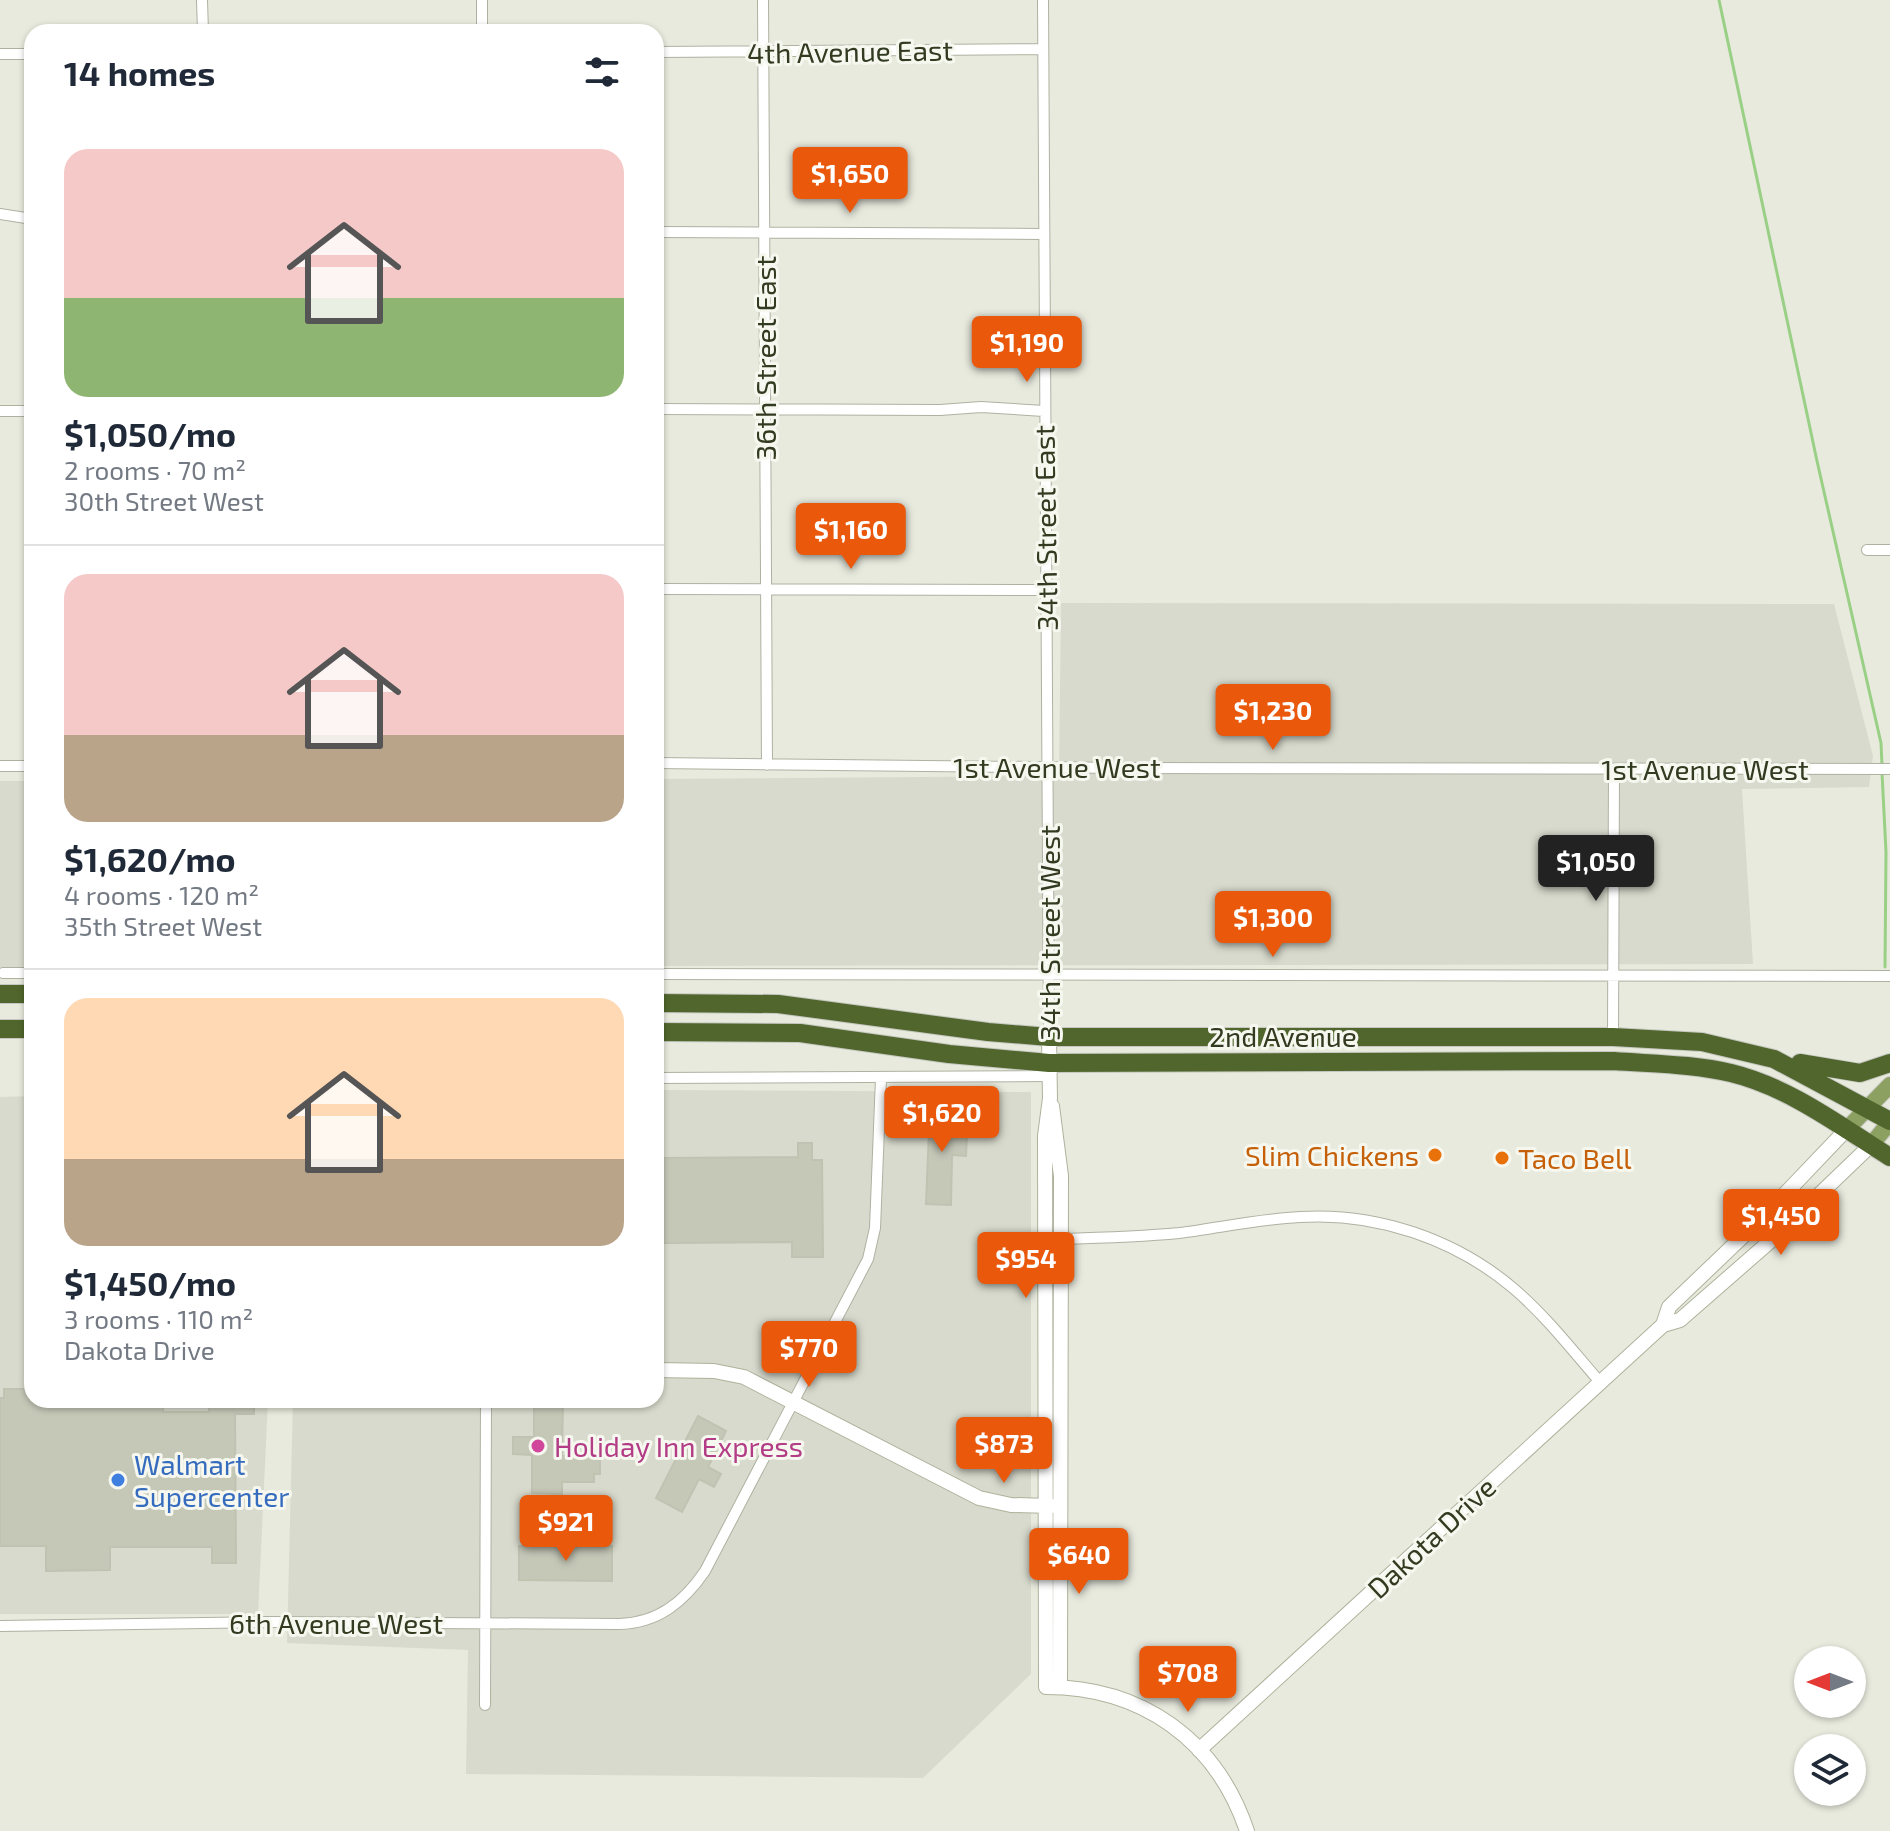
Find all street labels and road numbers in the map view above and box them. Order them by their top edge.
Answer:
street label: 4th Avenue East [747,32,953,70]
street label: 36th Street East [748,256,782,460]
street label: 34th Street East [1026,425,1064,631]
street label: 1st Avenue West [953,750,1161,784]
street label: 1st Avenue West [1601,752,1809,786]
street label: 34th Street West [1032,825,1066,1041]
street label: 2nd Avenue [1209,1019,1357,1053]
street label: Dakota Drive [1360,1469,1502,1605]
street label: 6th Avenue West [229,1606,443,1640]

